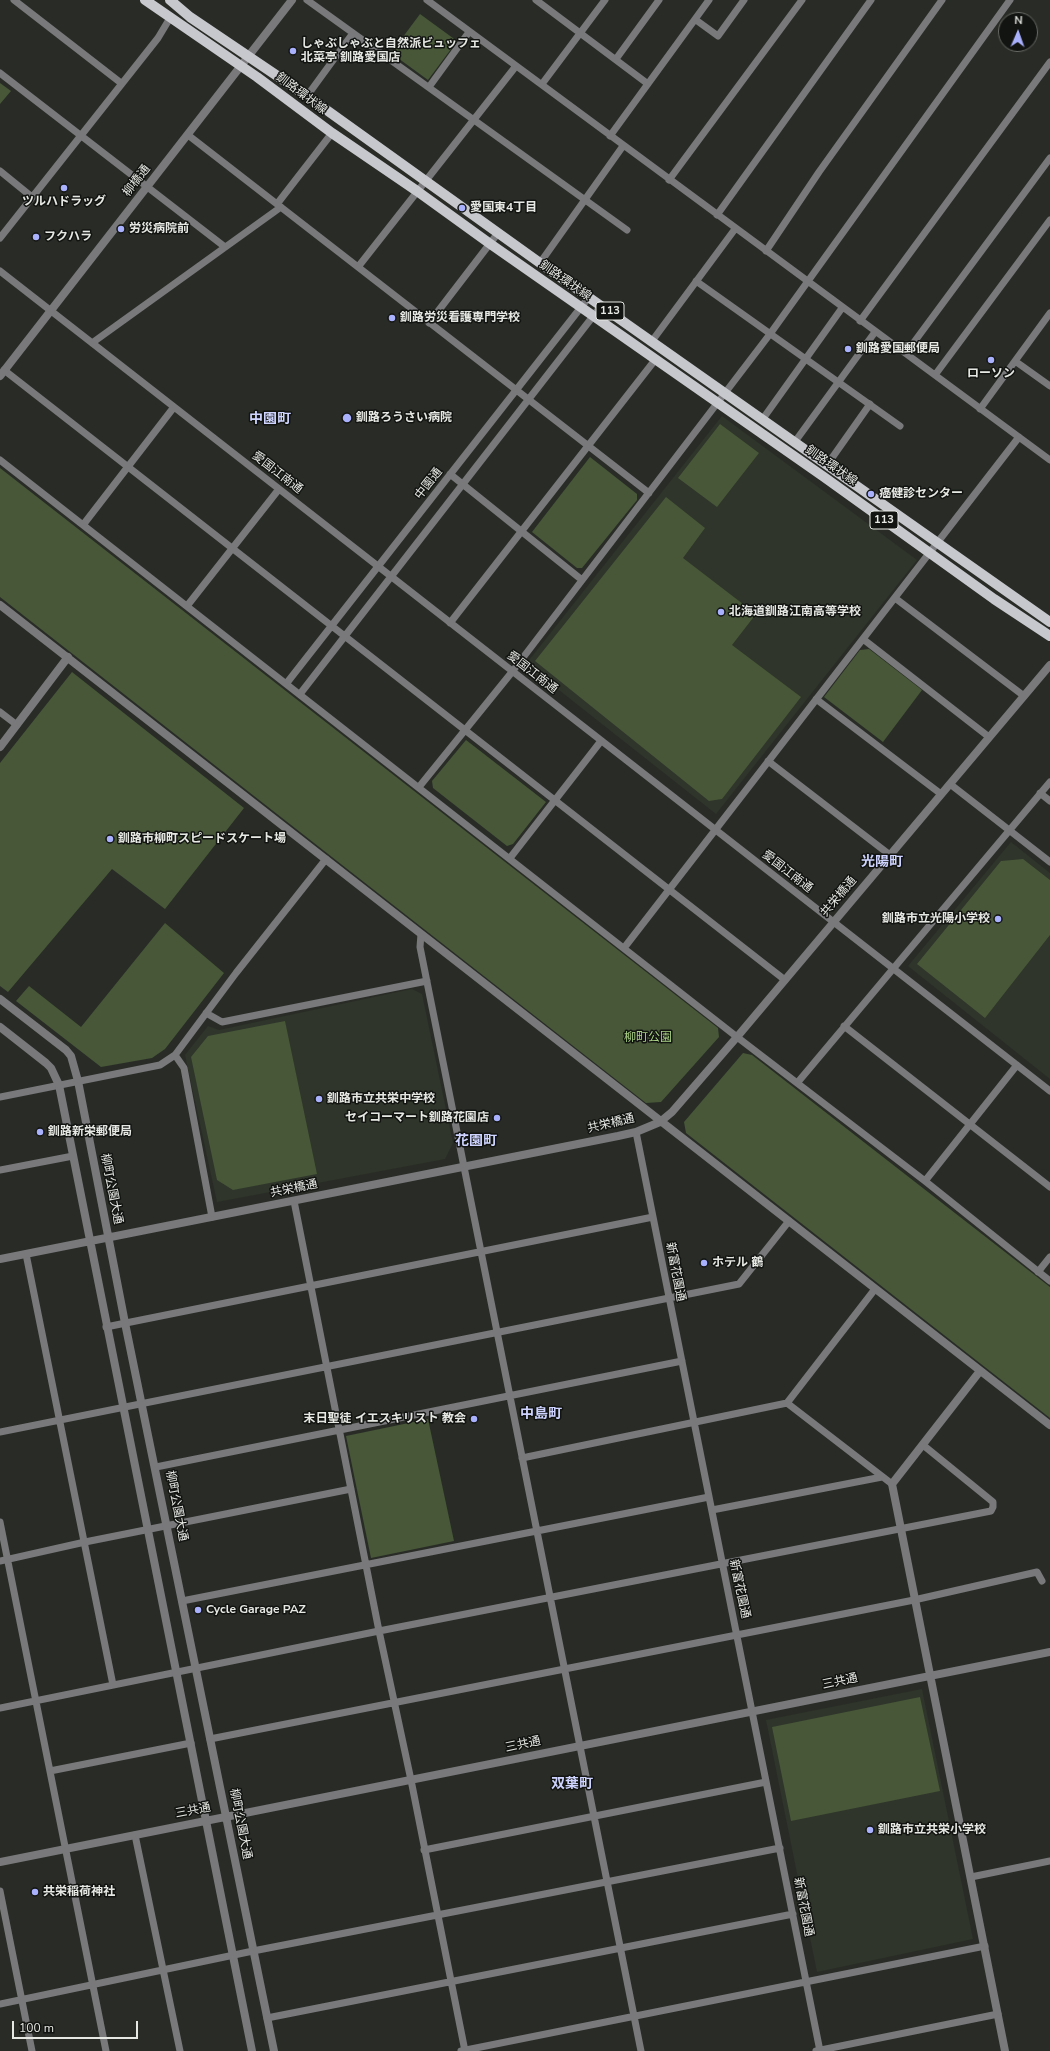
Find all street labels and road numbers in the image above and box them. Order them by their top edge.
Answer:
street label: 釧路環状線 [273,70,329,118]
street label: 柳橋通 [120,162,154,200]
street label: 釧路環状線 [536,258,594,304]
road number: 113 [596,302,624,320]
street label: 釧路環状線 [802,443,860,489]
street label: 愛国江南通 [249,449,305,497]
street label: 中園通 [412,465,446,503]
road number: 113 [870,511,898,529]
street label: 愛国江南通 [504,649,560,697]
street label: 愛国江南通 [759,848,815,896]
street label: 共栄橋通 [818,874,860,920]
street label: 共栄橋通 [586,1112,636,1136]
street label: 柳町公園大通 [97,1152,125,1226]
street label: 共栄橋通 [269,1177,319,1201]
street label: 新富花園通 [662,1241,688,1303]
street label: 柳町公園大通 [162,1469,190,1543]
street label: 新富花園通 [726,1558,752,1620]
street label: 三共通 [821,1671,859,1693]
street label: 三共通 [504,1734,542,1756]
street label: 柳町公園大通 [226,1787,254,1861]
street label: 三共通 [174,1800,212,1822]
street label: 新富花園通 [790,1876,816,1938]

